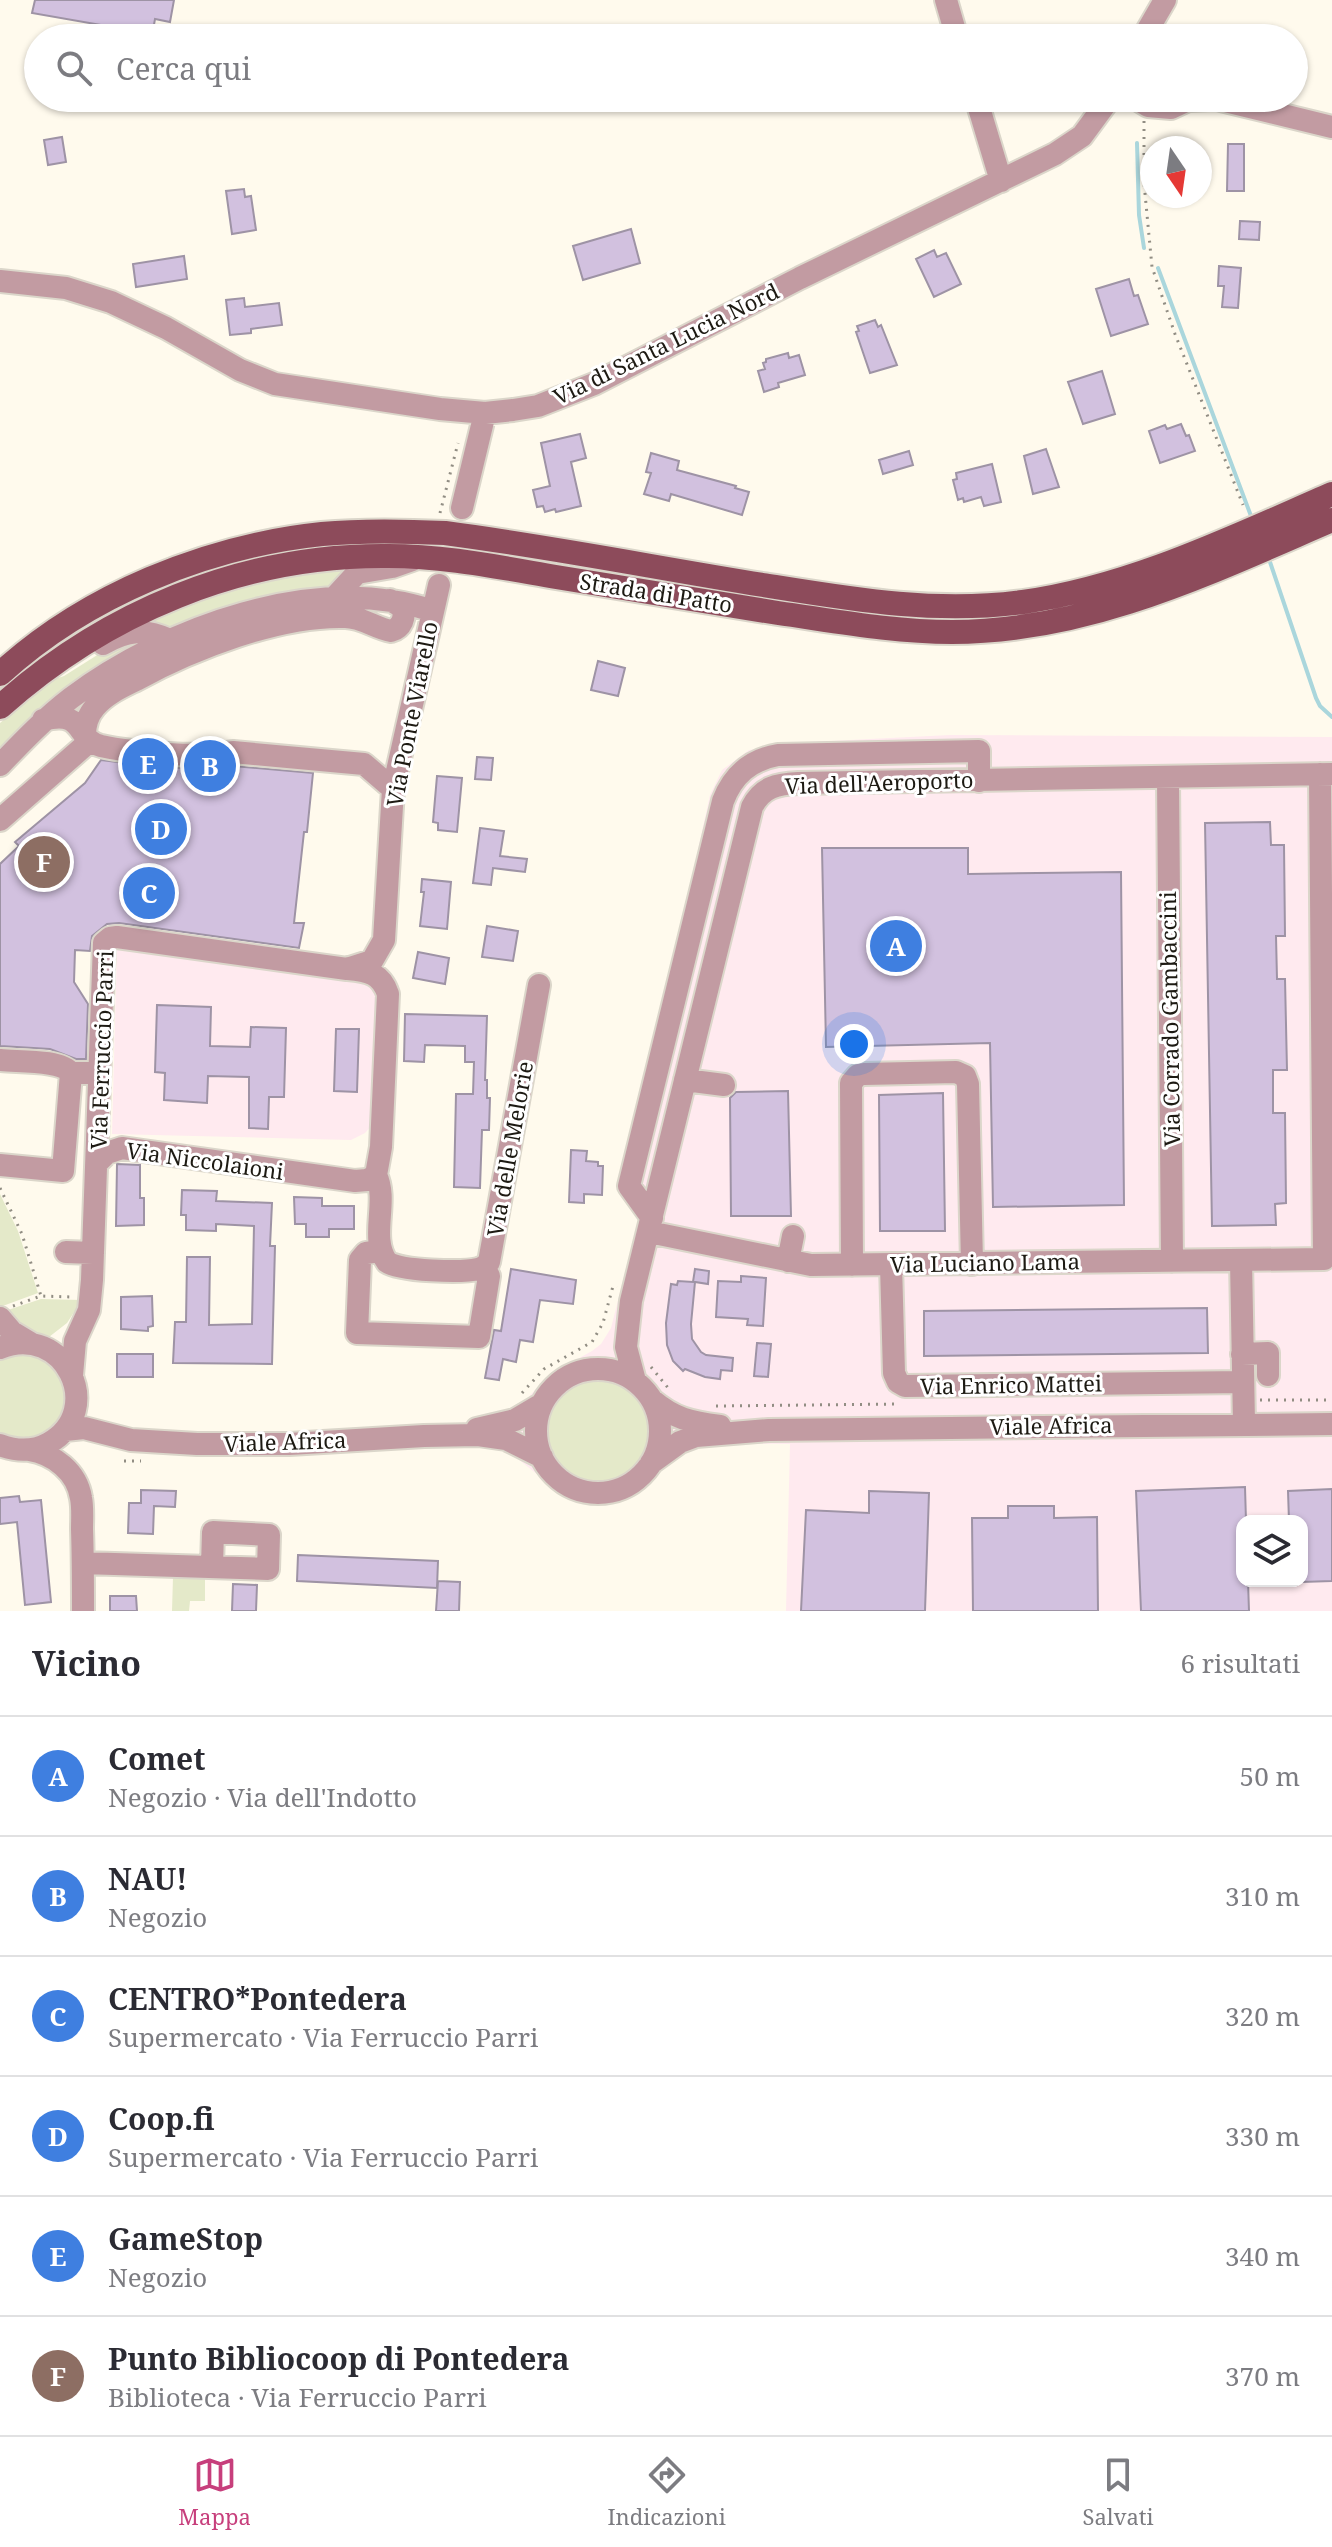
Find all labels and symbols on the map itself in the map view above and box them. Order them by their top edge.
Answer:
north arrow [1140,136,1212,208]
street label: Via di Santa Lucia Nord [548,275,784,411]
street label: Strada di Patto [578,565,734,619]
street label: Via Ponte Viarello [378,619,444,809]
pin: E [122,734,174,794]
pin: B [184,736,236,796]
street label: Via dell'Aeroporto [784,764,974,800]
pin: D [135,799,187,859]
pin: F [18,832,70,892]
pin: C [123,863,175,923]
street label: Via Corrado Gambaccini [1152,891,1186,1147]
pin: A [870,916,922,976]
street label: Via Ferruccio Parri [83,950,119,1150]
your location [834,1024,874,1064]
street label: Via delle Melorie [479,1059,539,1239]
street label: Via Niccolaioni [125,1134,286,1186]
street label: Via Luciano Lama [890,1245,1080,1279]
street label: Via Enrico Mattei [920,1367,1102,1401]
street label: Viale Africa [989,1409,1113,1441]
street label: Viale Africa [223,1424,347,1458]

